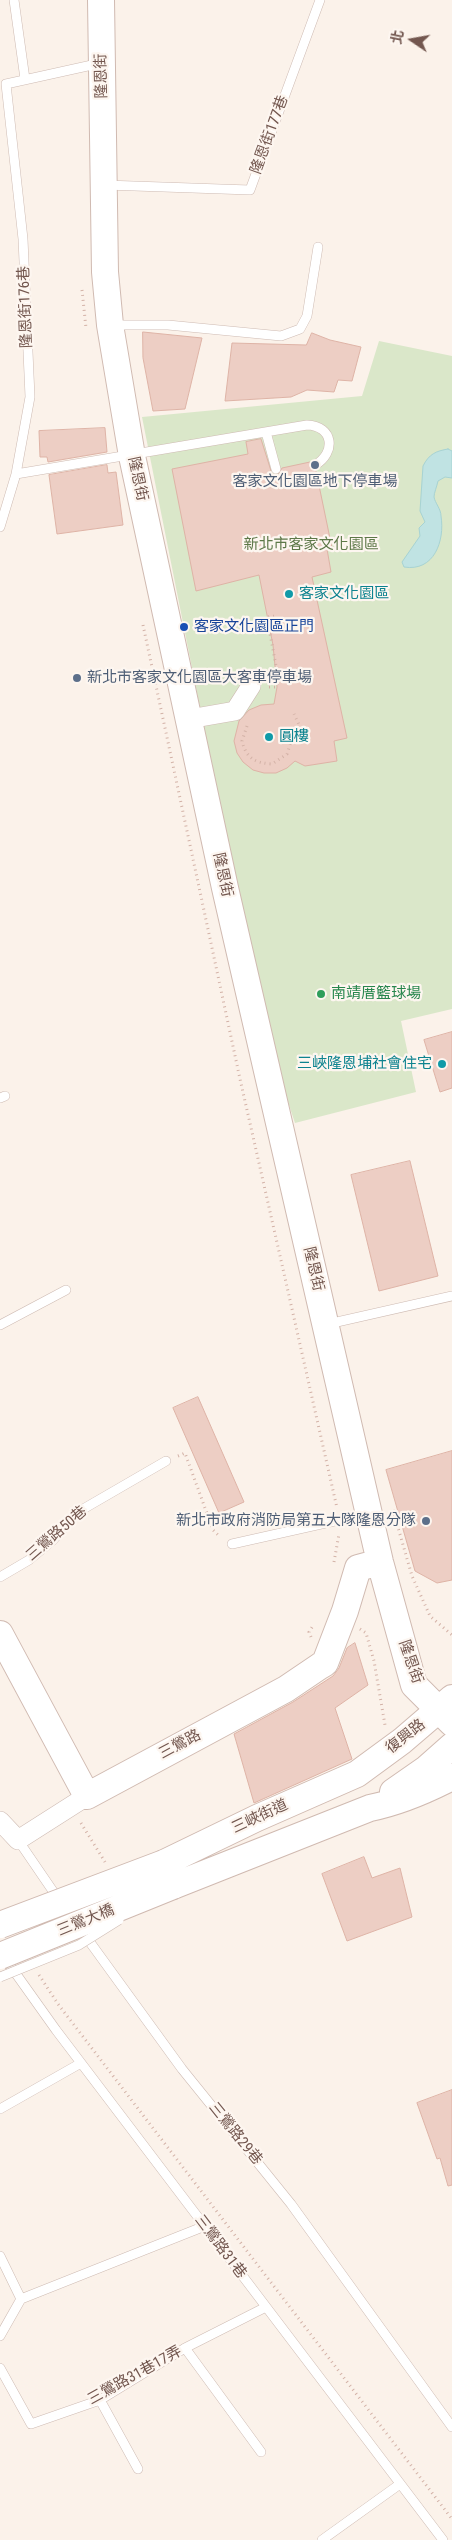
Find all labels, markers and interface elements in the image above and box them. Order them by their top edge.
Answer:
north arrow [387,15,437,65]
text: 北 [388,28,407,45]
street label: 隆恩街 [93,53,111,99]
street label: 隆恩街177巷 [247,93,293,177]
street label: 隆恩街176巷 [16,266,36,348]
street label: 隆恩街 [124,455,150,503]
marker: 客家文化園區地下停車場 [309,459,321,471]
place label: 客家文化園區地下停車場 [233,473,397,491]
park label: 新北市客家文化園區 [244,536,378,554]
place label: 客家文化園區 [299,585,389,603]
marker: 客家文化園區 [283,588,295,600]
place label: 客家文化園區正門 [194,618,314,636]
marker: 客家文化園區正門 [178,621,190,633]
place label: 新北市客家文化園區大客車停車場 [87,669,312,687]
marker: 新北市客家文化園區大客車停車場 [71,672,83,684]
place label: 圓樓 [279,728,309,746]
marker: 圓樓 [263,731,275,743]
street label: 隆恩街 [209,851,235,899]
place label: 南靖厝籃球場 [331,985,421,1003]
marker: 南靖厝籃球場 [315,988,327,1000]
place label: 三峽隆恩埔社會住宅 [297,1055,432,1073]
marker: 三峽隆恩埔社會住宅 [436,1058,448,1070]
street label: 隆恩街 [299,1245,327,1293]
street label: 三鶯路50巷 [23,1503,91,1565]
place label: 新北市政府消防局第五大隊隆恩分隊 [176,1512,416,1530]
marker: 新北市政府消防局第五大隊隆恩分隊 [420,1515,432,1527]
street label: 隆恩街 [394,1638,426,1686]
street label: 復興路 [383,1716,429,1758]
street label: 三鶯路 [156,1726,204,1764]
street label: 三峽街道 [229,1796,291,1838]
street label: 三鶯大橋 [55,1901,117,1941]
street label: 三鶯路29巷 [204,2099,266,2169]
street label: 三鶯路31巷 [190,2212,250,2282]
street label: 三鶯路31巷17弄 [85,2343,185,2409]

